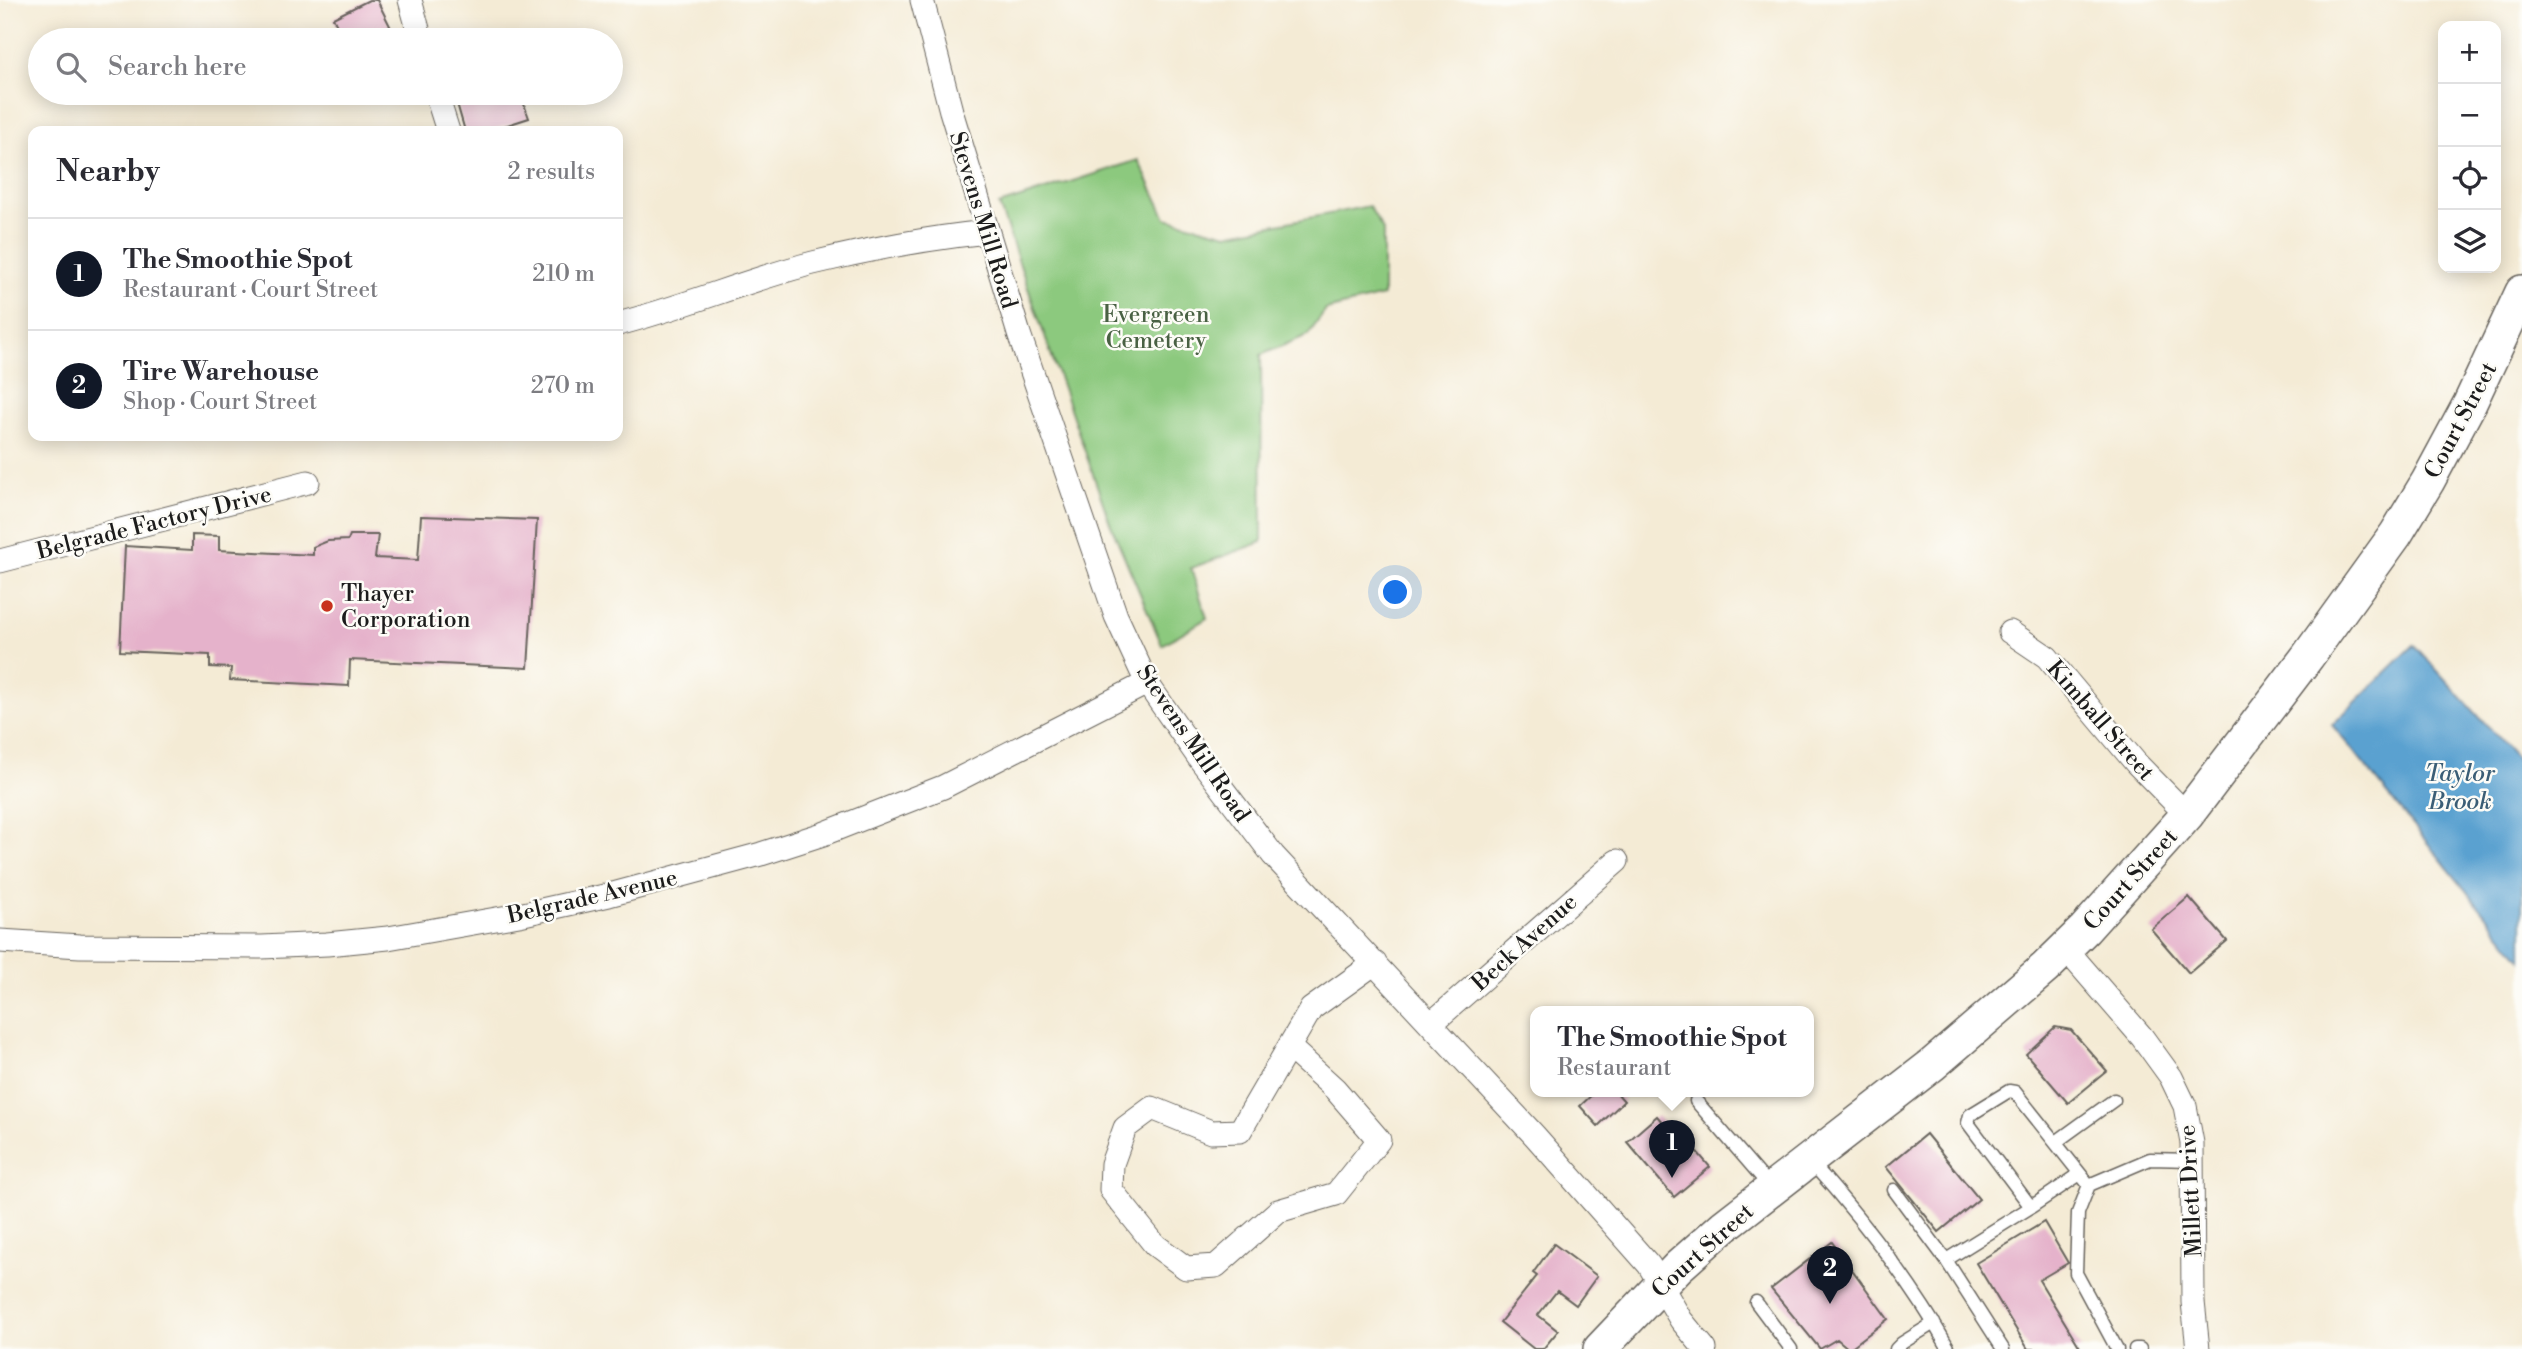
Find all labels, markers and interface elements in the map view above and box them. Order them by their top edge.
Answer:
map controls [2438,21,2501,273]
button: + [2438,21,2501,84]
search box [28,28,623,105]
icon: search [52,48,90,86]
text: Search here [108,51,247,83]
button: − [2438,84,2501,147]
street label: Stevens Mill Road [943,128,1023,312]
button: locate [2438,147,2501,210]
text: Nearby [56,153,160,191]
text: 2 results [508,158,595,186]
button: layers [2438,210,2501,273]
text: The Smoothie Spot [123,244,353,276]
text: 1 [73,260,85,288]
text: 210 m [532,260,595,288]
text: Restaurant · Court Street [123,276,378,304]
park label: Evergreen Cemetery [1103,301,1210,355]
text: Tire Warehouse [123,356,319,388]
street label: Court Street [2419,357,2503,483]
text: 2 [72,372,86,400]
text: 270 m [531,372,595,400]
text: Shop · Court Street [123,388,317,416]
street label: Belgrade Factory Drive [33,480,275,566]
your location [1378,575,1412,609]
place label: Thayer Corporation [341,580,471,634]
marker: Thayer Corporation [319,598,335,614]
street label: Kimball Street [2040,655,2160,786]
street label: Stevens Mill Road [1130,660,1256,827]
water label: Taylor Brook [2425,759,2496,817]
street label: Court Street [2078,823,2184,937]
street label: Belgrade Avenue [503,864,680,930]
street label: Beck Avenue [1466,888,1583,998]
popup [1530,1006,1814,1097]
text: The Smoothie Spot [1557,1022,1787,1054]
text: Restaurant [1557,1054,1671,1082]
pin: 1 [1649,1120,1695,1178]
street label: Millett Drive [2174,1124,2208,1258]
street label: Court Street [1646,1198,1760,1304]
pin: 2 [1807,1246,1853,1304]

